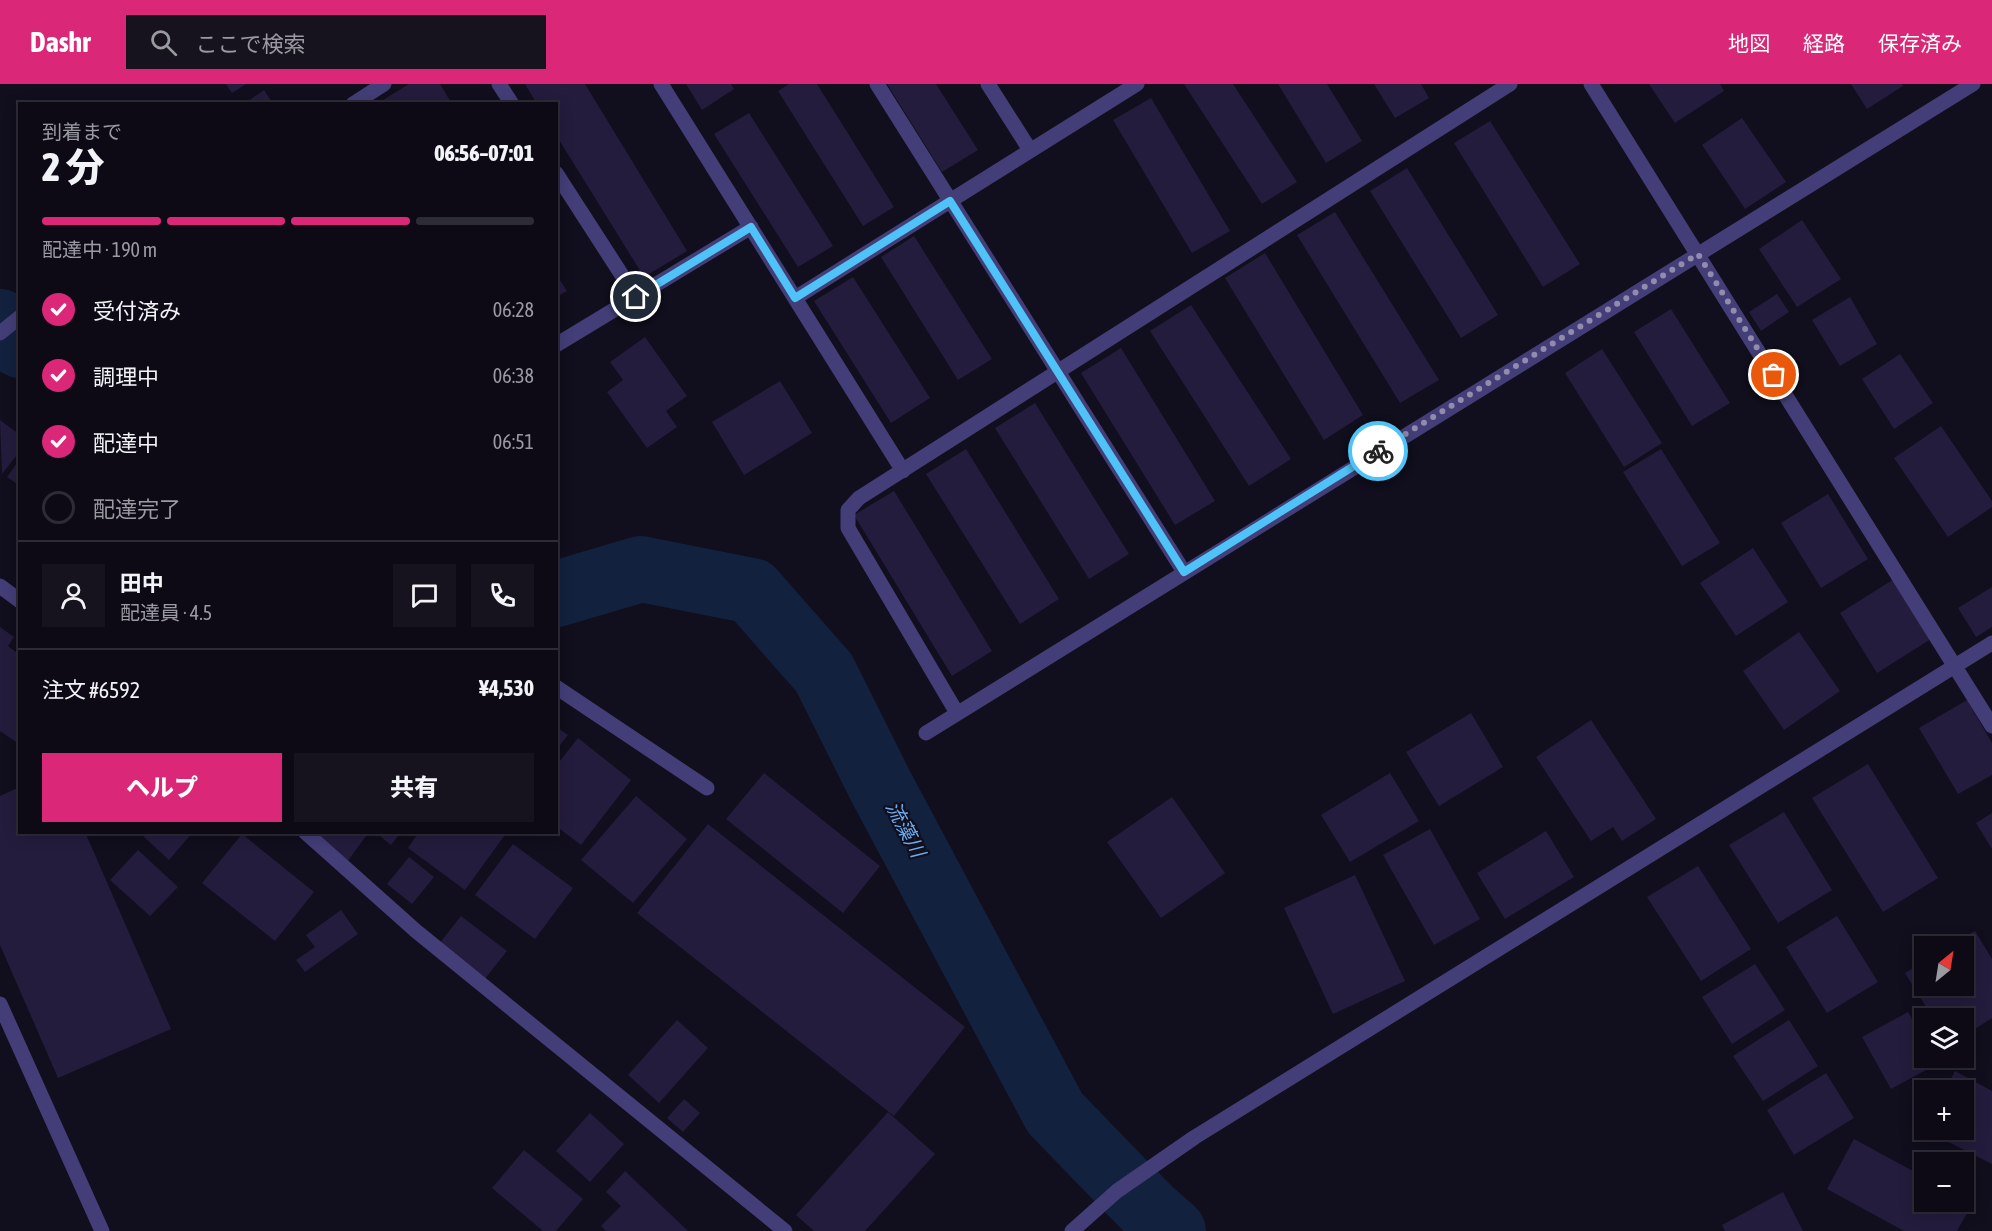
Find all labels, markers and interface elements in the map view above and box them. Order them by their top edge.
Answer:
search box [126,15,546,69]
text: Dashr [30,26,90,58]
icon: search [147,26,180,59]
text: ここで検索 [195,31,305,57]
text: 地図 [1728,31,1770,55]
text: 経路 [1803,31,1845,55]
text: 保存済み [1878,31,1962,55]
text: 到着まで [42,120,122,143]
text: 06:56–07:01 [434,140,534,166]
text: 2 分 [42,145,105,189]
text: 配達中 · 190 m [42,238,157,261]
pin [610,271,661,322]
icon: home [619,280,652,313]
icon: check [42,293,75,326]
text: 受付済み [93,298,181,324]
text: 06:28 [493,298,534,321]
pin [1748,349,1799,400]
icon: bag [1757,358,1790,391]
icon: check [42,359,75,392]
text: 調理中 [93,364,159,390]
text: 06:38 [493,364,534,387]
courier [1348,421,1408,481]
icon: check [42,425,75,458]
text: 配達中 [93,430,159,456]
text: 06:51 [493,430,534,453]
icon: bike [1362,435,1395,468]
text: 配達完了 [93,496,181,522]
button: person [42,564,105,627]
button: chat [393,564,456,627]
button: phone [471,564,534,627]
text: 田中 [120,570,164,596]
text: 配達員 · 4.5 [120,601,212,624]
text: ¥4,530 [479,675,534,701]
text: 注文 #6592 [42,677,140,703]
button: ヘルプ [42,753,282,822]
button: 共有 [294,753,534,822]
water label: 流藻川 [882,797,931,863]
north arrow [1914,936,1974,996]
map controls [1914,936,1974,1212]
button: layers [1914,1008,1974,1068]
button: + [1914,1080,1974,1140]
button: − [1914,1152,1974,1212]

